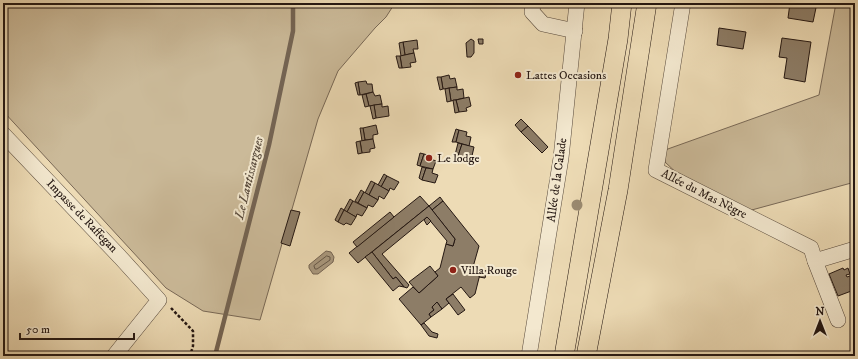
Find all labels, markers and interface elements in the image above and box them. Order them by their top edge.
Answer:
place label: Lattes Occasions [526,68,606,83]
marker: Lattes Occasions [513,70,523,80]
water label: Le Lantissargues [231,134,267,222]
street label: Allée de la Calade [544,137,570,223]
place label: Le lodge [437,151,479,166]
marker: Le lodge [424,153,434,163]
street label: Allée du Mas Nègre [659,166,749,222]
street label: Impasse de Raffegan [43,176,121,256]
place label: Villa Rouge [460,263,517,278]
marker: Villa Rouge [448,265,458,275]
north arrow [800,301,840,341]
text: N [815,305,825,319]
scale bar [20,315,134,341]
text: 50 m [26,322,50,337]

